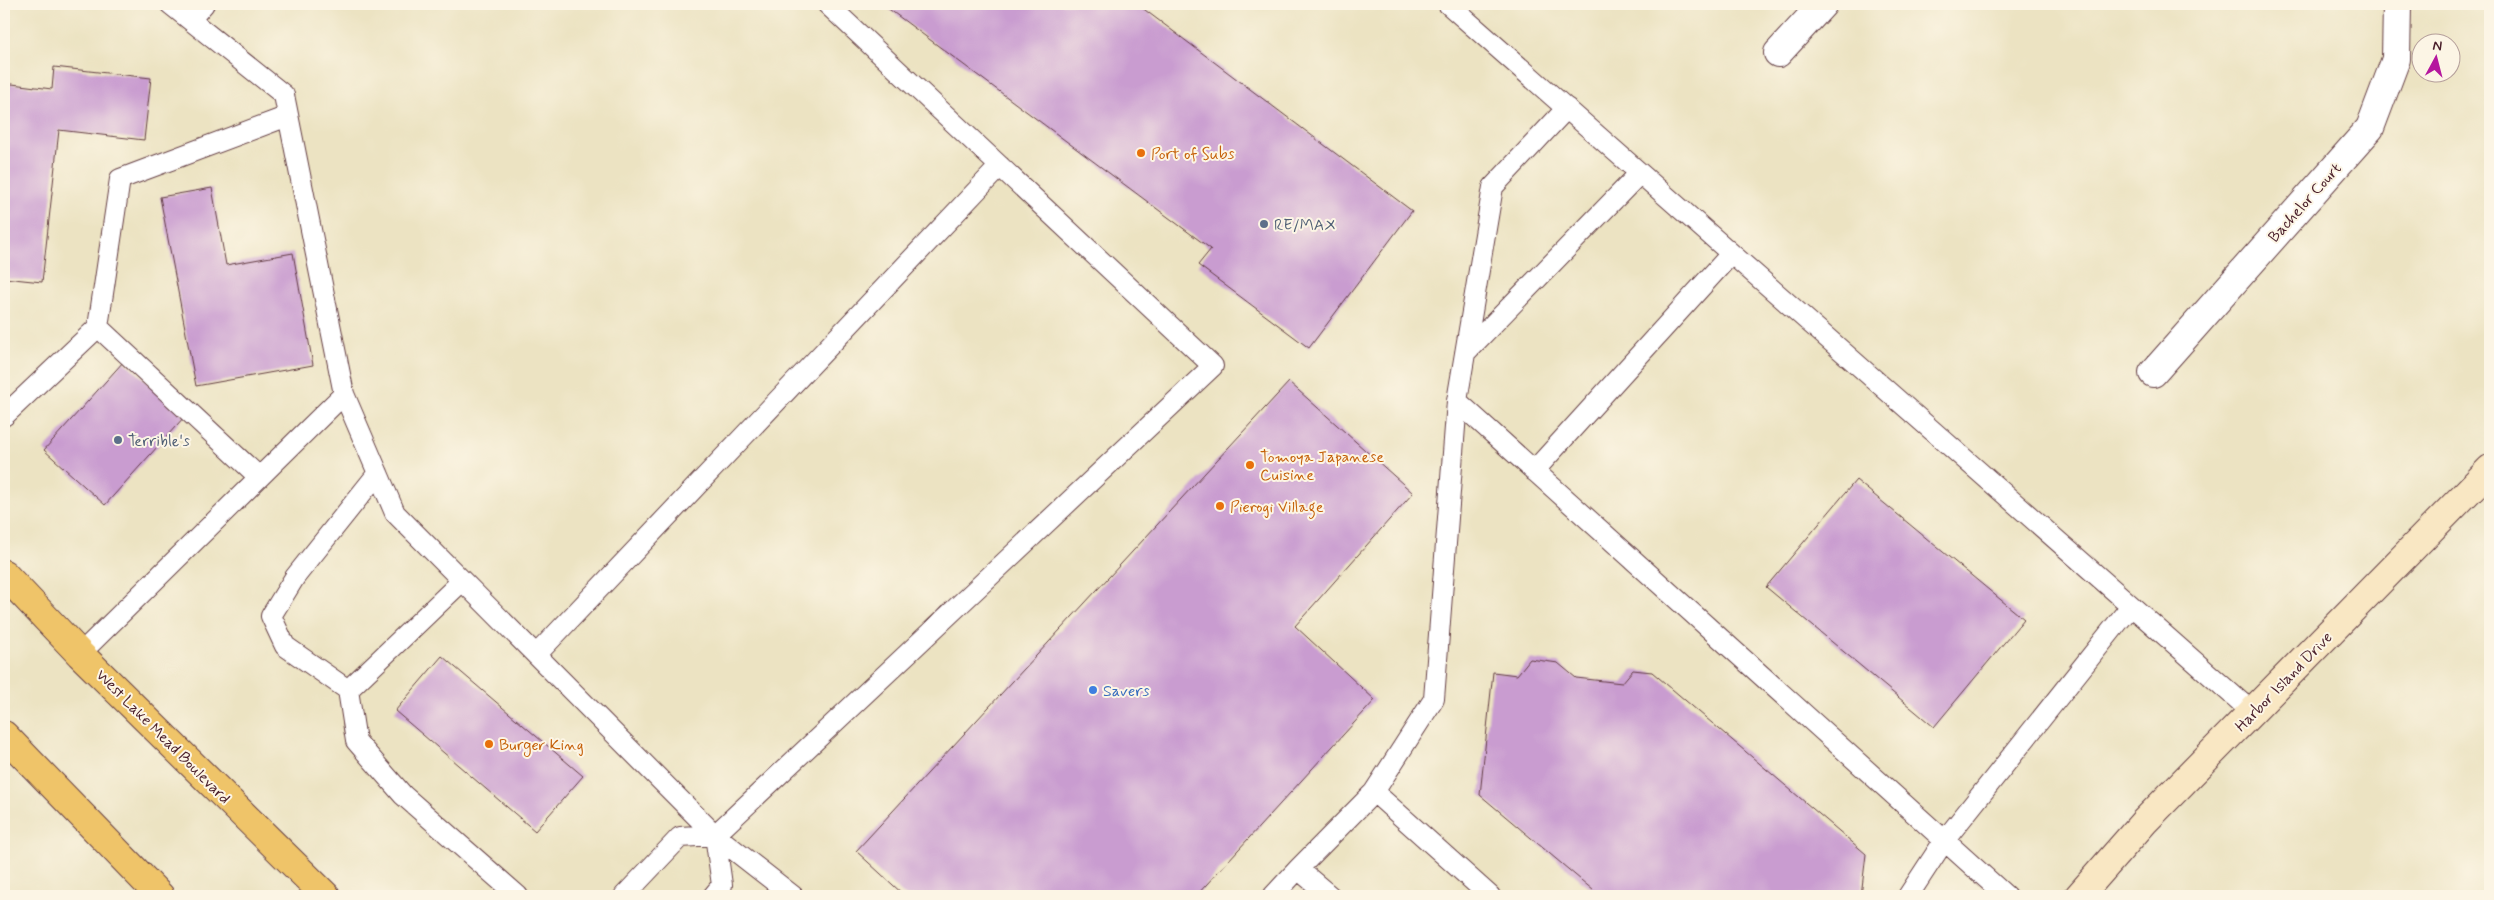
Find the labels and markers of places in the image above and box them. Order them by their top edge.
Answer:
place label: Port of Subs [1151,144,1235,165]
marker: Port of Subs [1135,147,1147,159]
place label: RE/MAX [1274,215,1336,236]
marker: RE/MAX [1258,218,1270,230]
place label: Terrible's [128,431,190,452]
marker: Terrible's [112,434,124,446]
place label: Tomoya Japanese Cuisine [1260,447,1384,486]
marker: Tomoya Japanese Cuisine [1244,459,1256,471]
place label: Pierogi Village [1230,497,1324,519]
marker: Pierogi Village [1214,500,1226,512]
place label: Savers [1103,681,1150,702]
marker: Savers [1087,684,1099,696]
place label: Burger King [499,735,584,757]
marker: Burger King [483,738,495,750]

